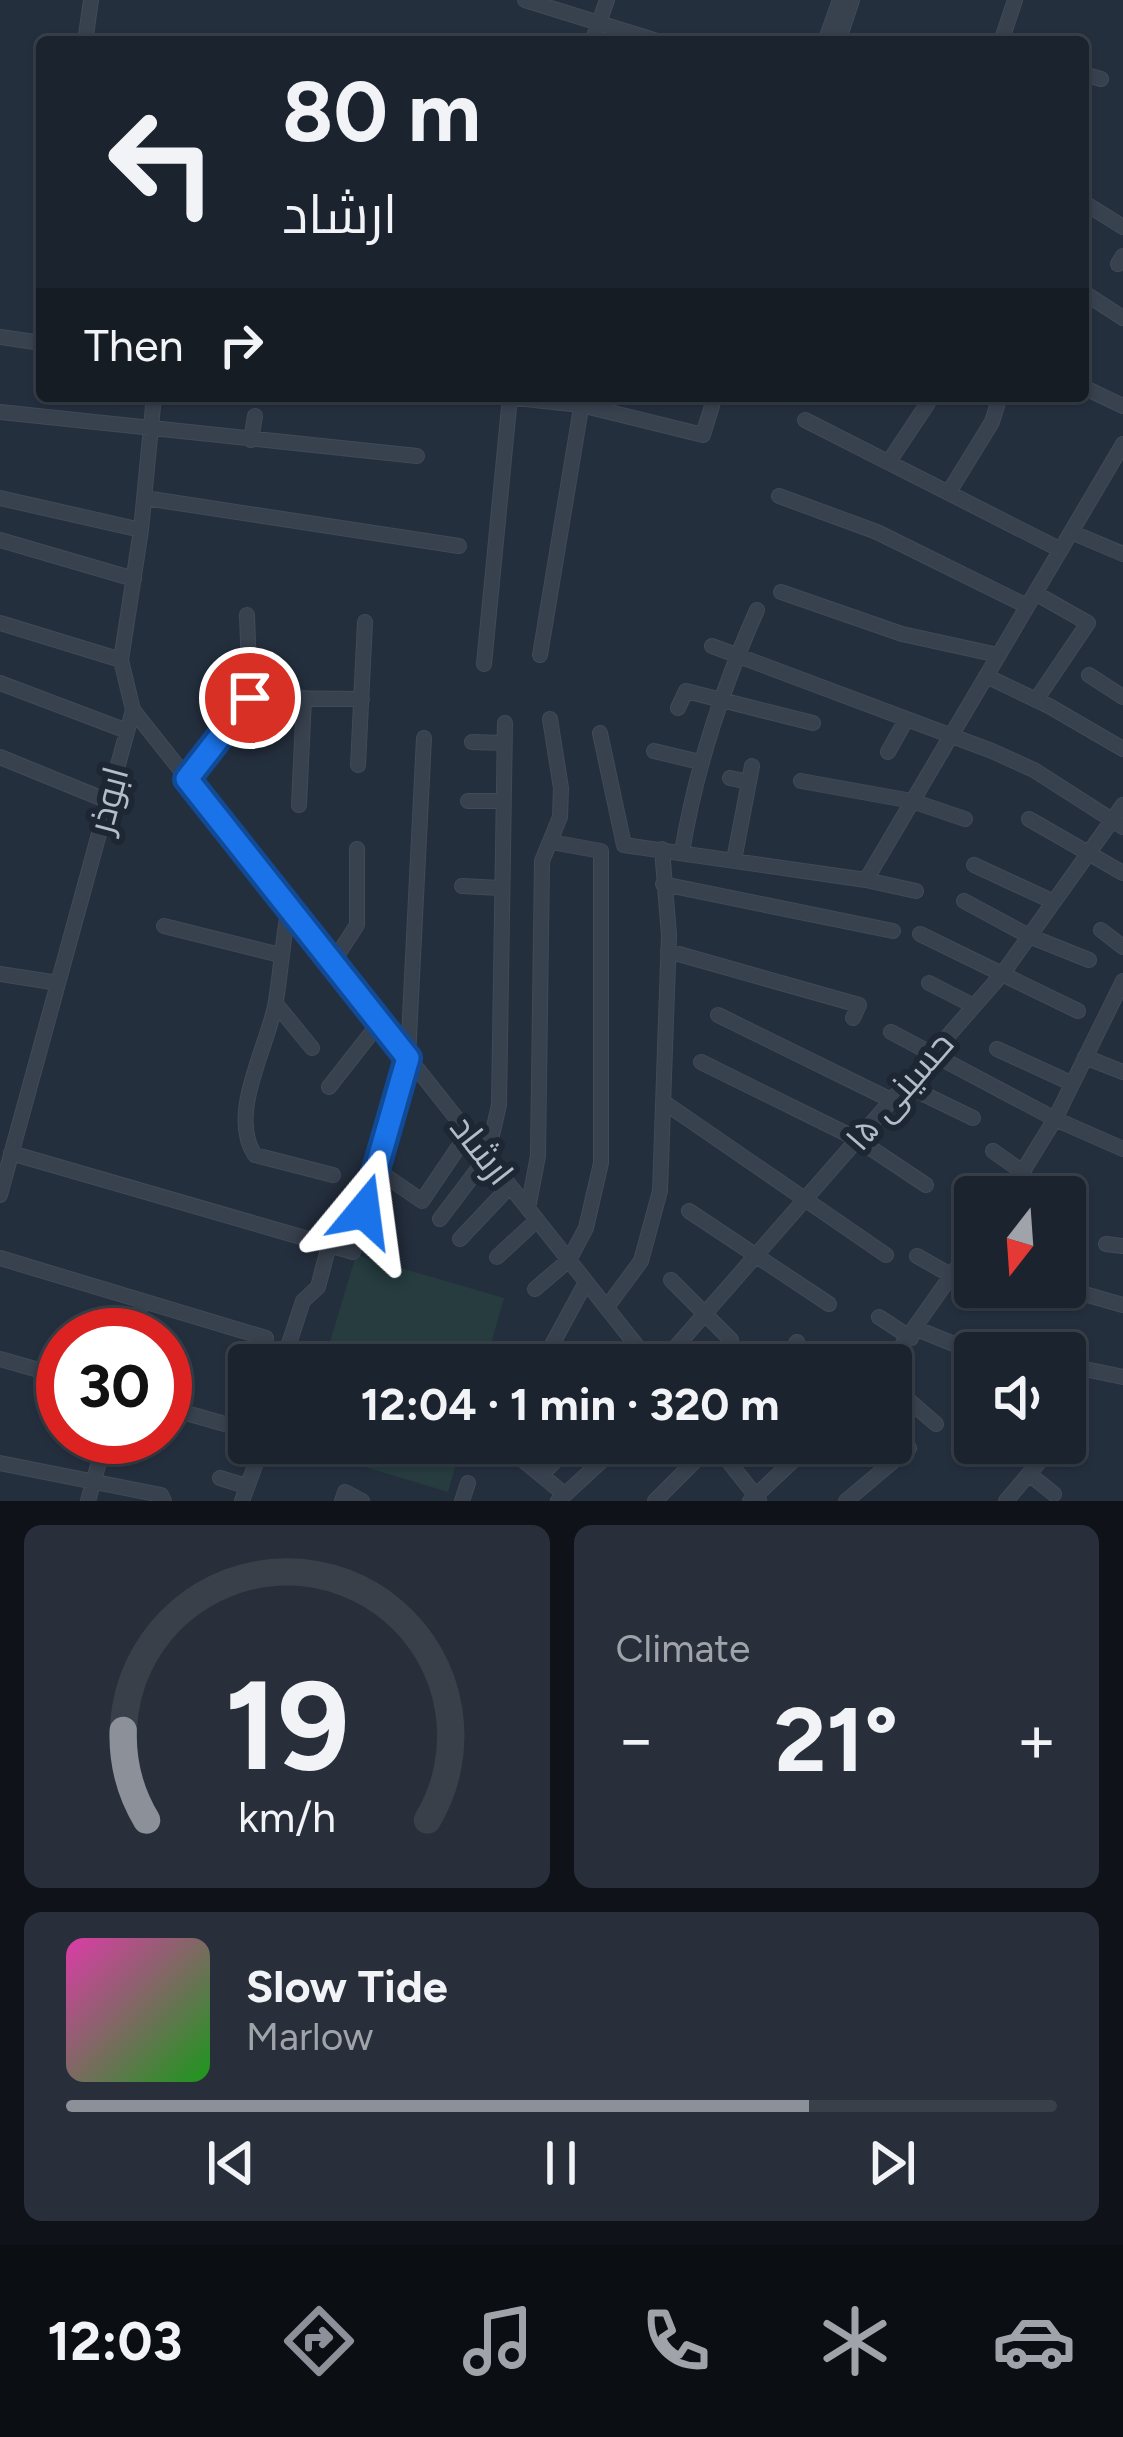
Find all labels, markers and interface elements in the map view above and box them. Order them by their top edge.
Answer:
text: 80 m [282,61,481,162]
icon: left [84,84,240,240]
text: ارشاد [282,182,397,247]
icon: right [208,312,274,378]
text: Then [84,318,184,372]
pin [199,647,301,749]
icon: arrive [217,665,283,731]
street label: ابوذر [78,762,137,840]
street label: حسینی ۱۵ [836,1023,962,1159]
street label: ارشاد [441,1106,523,1194]
position arrow [301,1148,427,1274]
north arrow [954,1176,1086,1308]
map controls [954,1176,1086,1464]
speed limit sign: 30 [36,1308,192,1464]
button: sound [954,1332,1086,1464]
text: 12:04 · 1 min · 320 m [361,1377,779,1431]
text: Climate [616,1625,750,1672]
text: 19 [224,1650,349,1800]
text: 21° [774,1685,898,1794]
text: − [616,1699,657,1779]
text: + [1016,1699,1057,1779]
text: km/h [238,1790,336,1842]
text: Slow Tide [246,1959,448,2013]
text: Marlow [246,2013,373,2060]
icon: previous [198,2130,264,2196]
icon: pause [528,2130,594,2196]
icon: next [859,2130,925,2196]
icon: directions [277,2299,361,2383]
icon: music [456,2299,540,2383]
icon: phone [634,2299,718,2383]
icon: climate [813,2299,897,2383]
icon: car [992,2299,1076,2383]
text: 12:03 [47,2309,183,2374]

